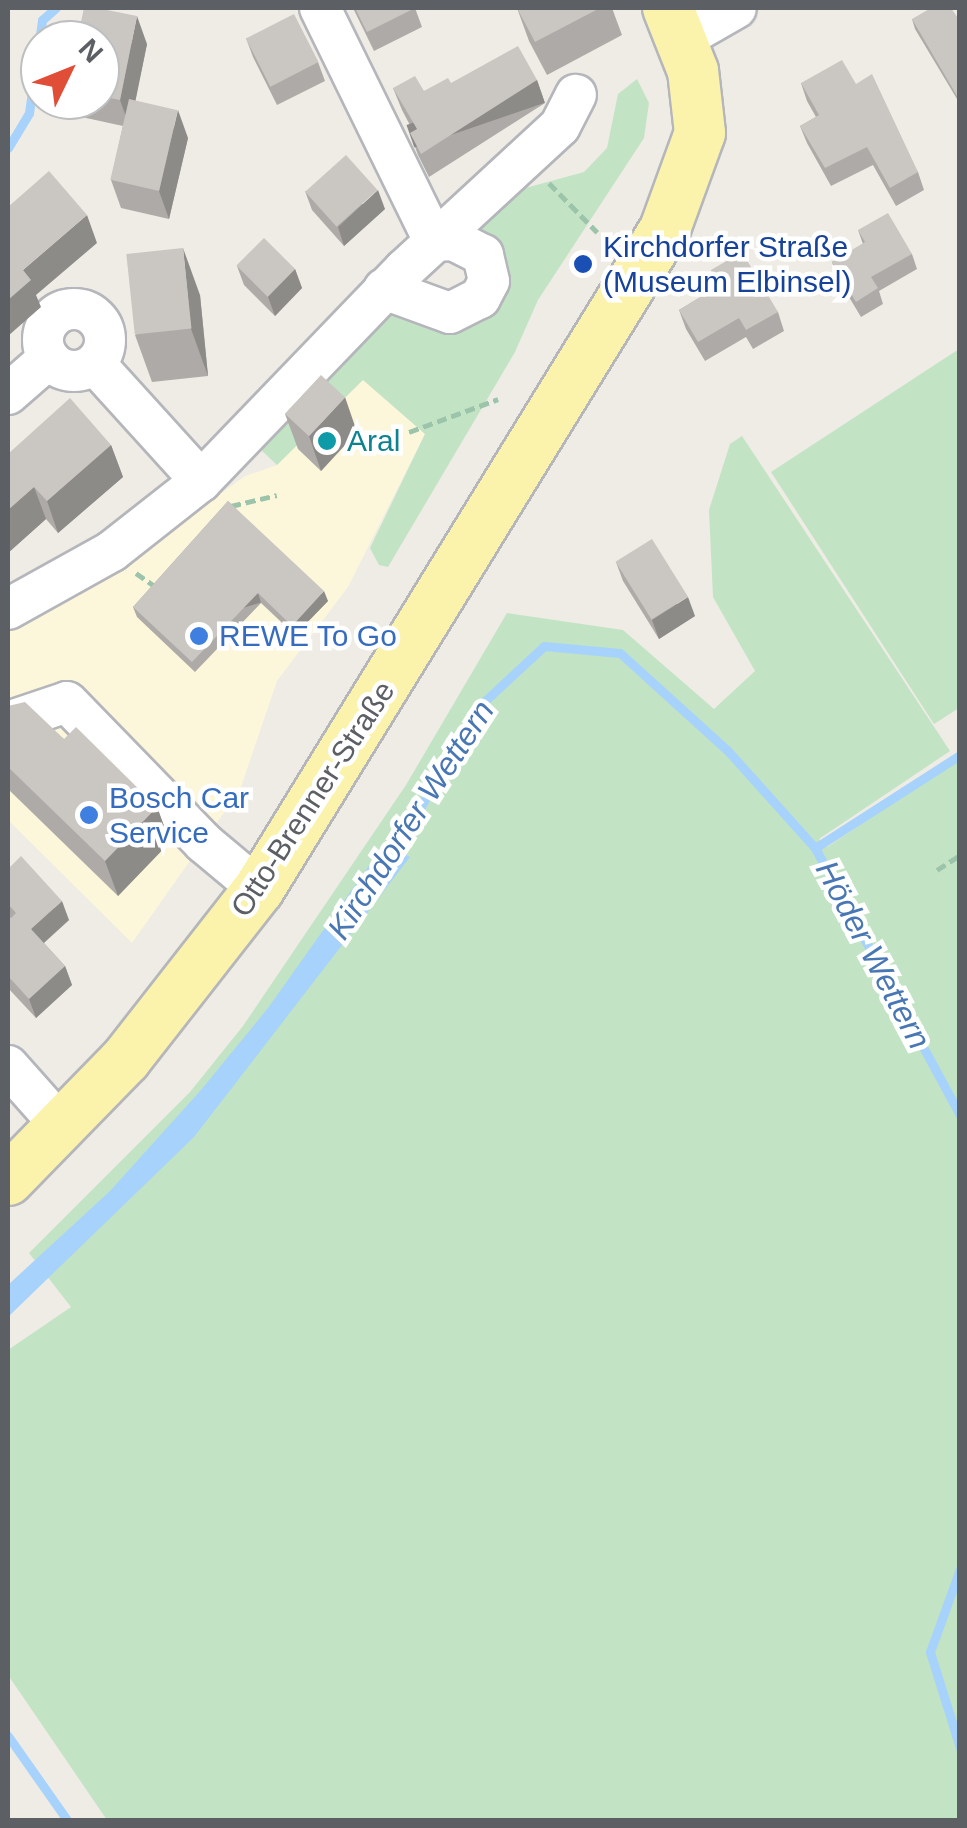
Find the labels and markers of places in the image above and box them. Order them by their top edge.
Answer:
place label: Kirchdorfer Straße (Museum Elbinsel) [603,229,851,300]
marker: Kirchdorfer Straße (Museum Elbinsel) [572,253,594,275]
place label: Aral [347,423,400,459]
marker: Aral [316,430,338,452]
place label: REWE To Go [219,618,397,654]
marker: REWE To Go [188,625,210,647]
place label: Bosch Car Service [109,780,249,850]
marker: Bosch Car Service [78,804,100,826]

